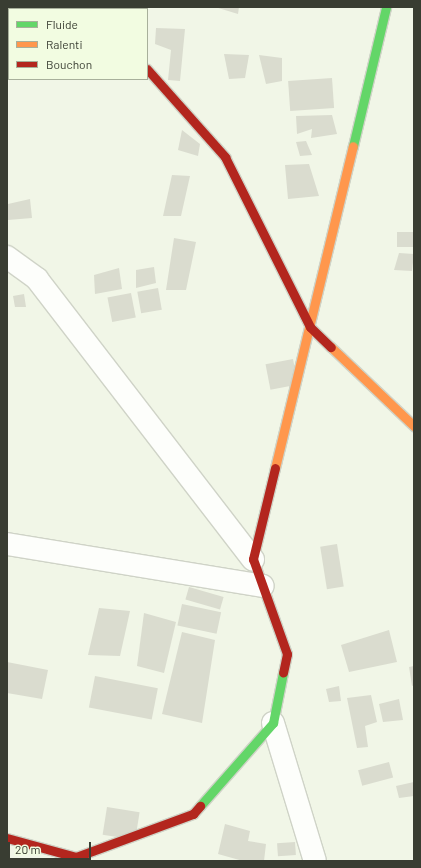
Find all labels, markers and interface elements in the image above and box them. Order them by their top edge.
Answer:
legend [8,8,148,80]
text: Fluide [46,17,78,31]
text: Ralenti [46,37,83,51]
text: Bouchon [46,57,92,71]
scale bar [10,834,93,860]
text: 20 m [15,842,41,856]

